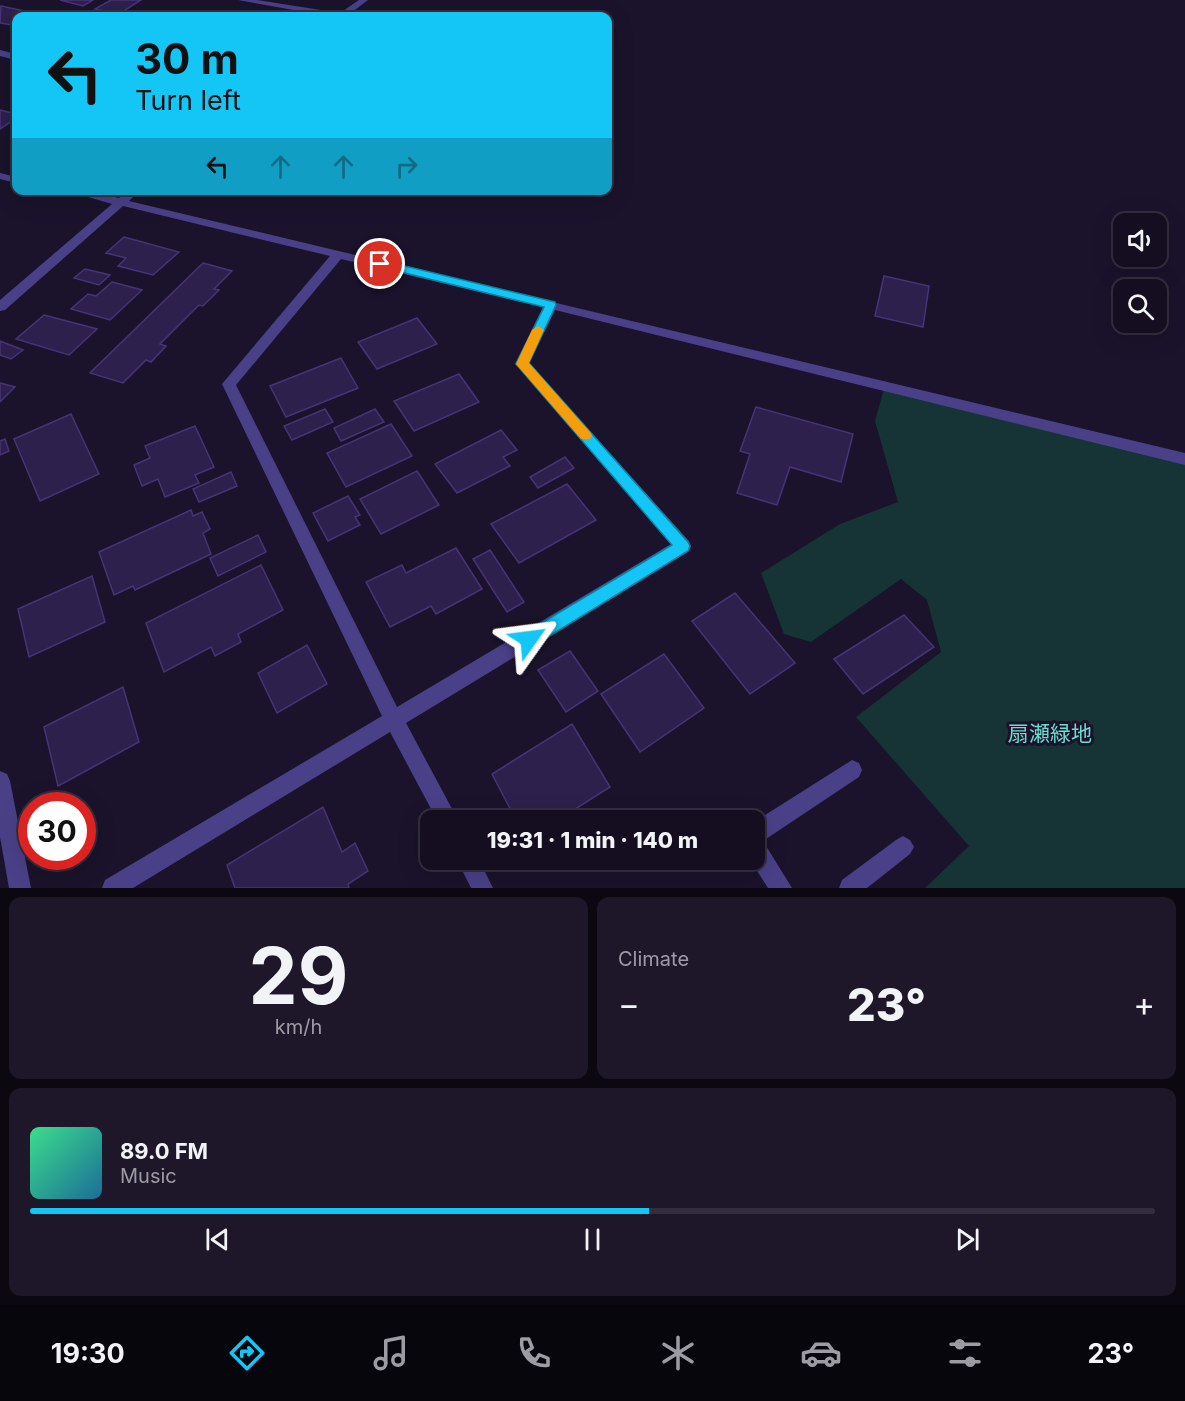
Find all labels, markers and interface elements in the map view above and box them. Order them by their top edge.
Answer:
text: 30 m [135,33,239,84]
icon: left [36,36,114,114]
text: Turn left [135,84,241,117]
icon: left [201,150,234,183]
icon: ahead [264,150,297,183]
icon: ahead [327,150,360,183]
icon: right [390,150,423,183]
map controls [1113,213,1167,333]
button: sound [1113,213,1167,267]
pin [354,238,405,289]
icon: arrive [363,247,396,280]
button: search [1113,279,1167,333]
position arrow [497,607,561,671]
park label: 扇瀬緑地 [1008,721,1092,746]
speed limit sign: 30 [18,792,96,870]
text: 19:31 · 1 min · 140 m [487,827,698,853]
text: 29 [249,928,348,1023]
text: Climate [618,947,689,971]
text: 23° [847,977,926,1032]
text: − [618,984,640,1024]
text: + [1133,984,1155,1024]
text: km/h [275,1015,322,1039]
text: 89.0 FM [120,1138,208,1164]
text: Music [120,1164,177,1188]
icon: previous [201,1223,234,1256]
icon: pause [576,1223,609,1256]
icon: next [951,1223,984,1256]
icon: directions [226,1332,268,1374]
icon: music [370,1332,412,1374]
icon: phone [513,1332,555,1374]
icon: climate [657,1332,699,1374]
icon: car [800,1332,842,1374]
icon: filters [944,1332,986,1374]
text: 19:30 [51,1337,125,1370]
text: 23° [1088,1337,1134,1370]

